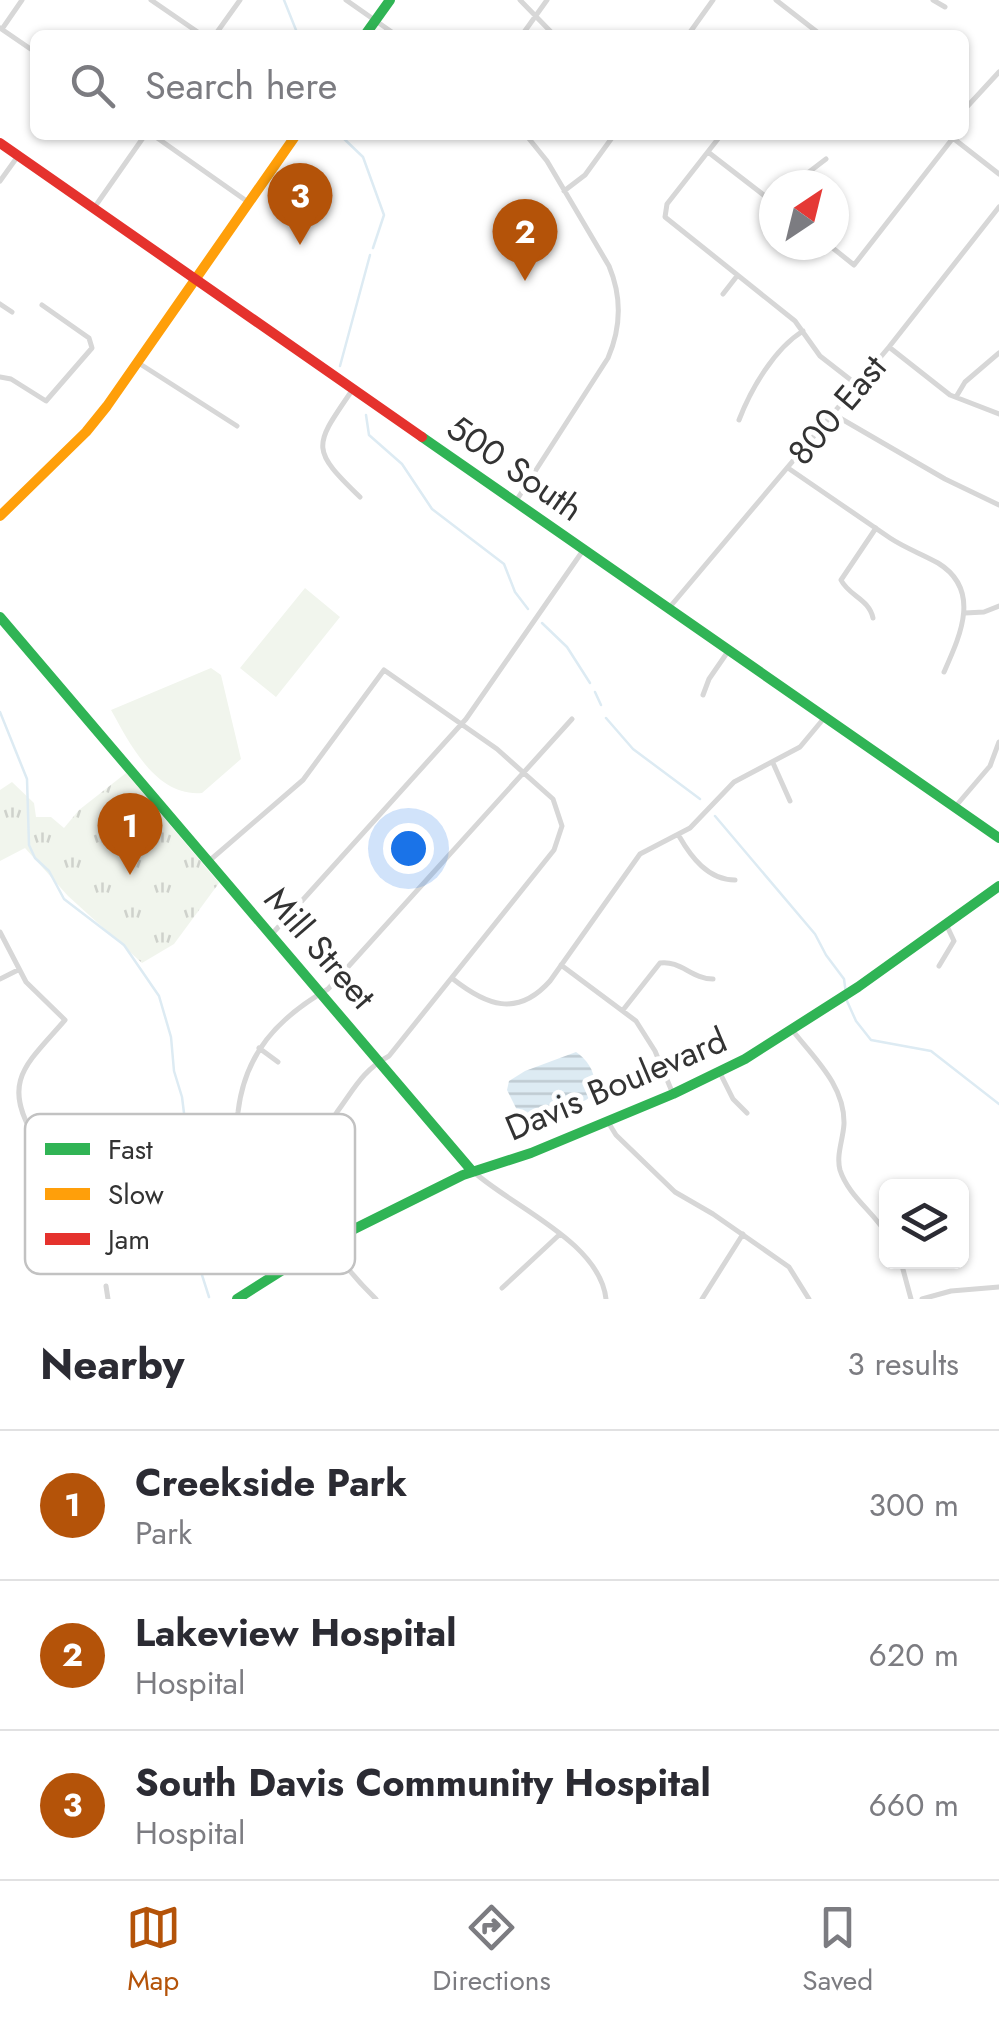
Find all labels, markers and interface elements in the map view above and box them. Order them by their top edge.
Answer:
search box [30,30,969,140]
icon: search [65,58,120,113]
text: Search here [145,58,337,113]
pin: 3 [268,162,332,245]
north arrow [759,170,849,260]
pin: 2 [492,198,558,281]
street label: 800 East [776,344,898,476]
street label: 500 South [437,403,593,533]
pin: 1 [98,792,162,875]
your location [383,823,434,874]
street label: Mill Street [253,876,388,1021]
street label: Davis Boulevard [497,1015,735,1153]
legend [25,1114,355,1274]
text: Fast [108,1129,153,1170]
text: Slow [108,1174,164,1215]
map controls [879,1179,969,1269]
button: layers [879,1179,969,1269]
text: Jam [104,1219,150,1260]
text: Nearby [40,1334,184,1395]
text: 3 results [847,1341,959,1387]
text: Creekside Park [135,1455,407,1510]
text: 1 [64,1482,81,1528]
text: 300 m [869,1482,959,1528]
text: Park [135,1510,192,1556]
text: Lakeview Hospital [135,1605,457,1660]
text: 2 [62,1632,83,1678]
text: 620 m [869,1632,959,1678]
text: Hospital [135,1660,245,1706]
text: South Davis Community Hospital [135,1755,711,1810]
text: 3 [63,1782,82,1828]
text: 660 m [868,1782,959,1828]
text: Hospital [135,1810,245,1856]
tab: Map [126,1900,181,2001]
tab: Directions [432,1900,551,2001]
tab: Saved [802,1900,873,2001]

